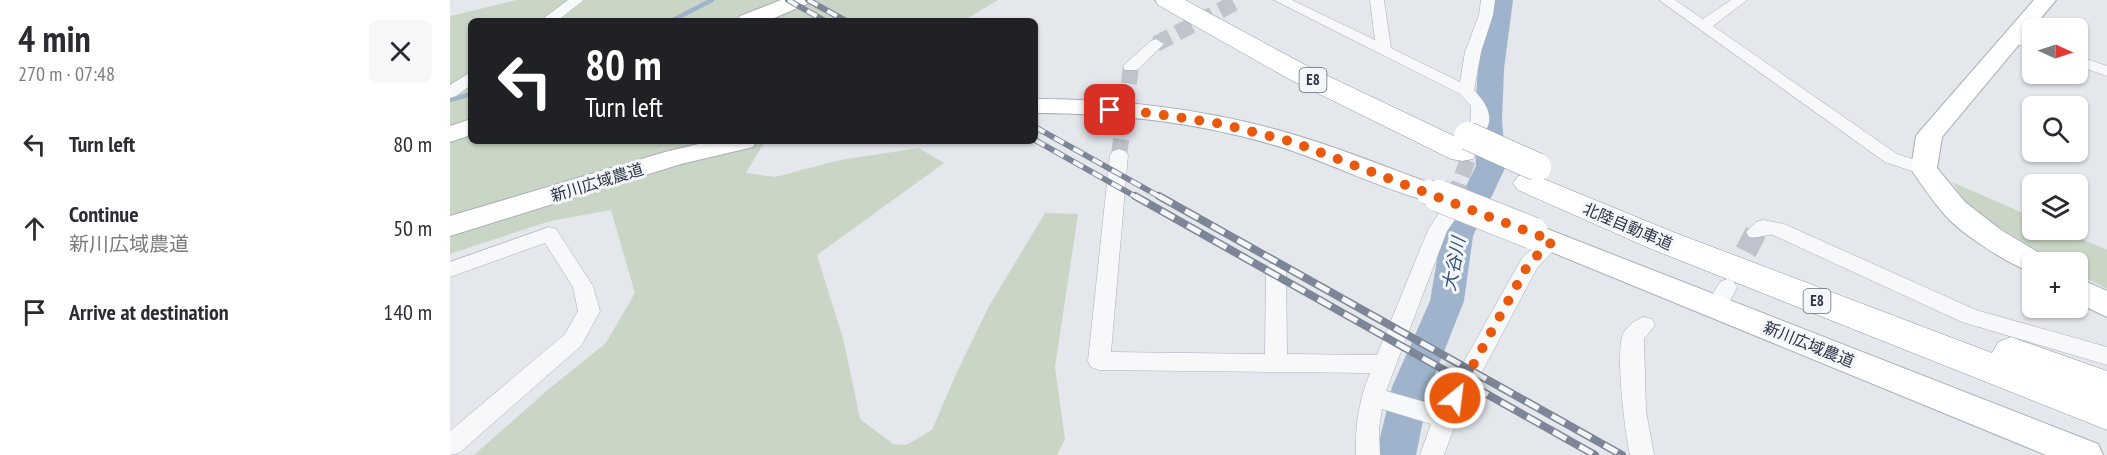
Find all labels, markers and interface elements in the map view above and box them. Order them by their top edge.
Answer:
text: 4 min [18,15,91,62]
north arrow [2022,18,2088,84]
map controls [2022,18,2088,318]
button: close [369,20,432,83]
text: 80 m [585,37,662,92]
icon: left [486,42,564,120]
text: 270 m · 07:48 [18,61,115,87]
road number: E8 [1300,68,1326,92]
pin [1084,84,1135,135]
text: Turn left [585,90,663,124]
icon: arrive [1093,93,1126,126]
button: search [2022,96,2088,162]
icon: left [18,128,51,161]
text: Turn left [69,130,135,158]
text: 80 m [393,130,432,158]
street label: 新川広域農道 [548,158,646,206]
button: layers [2022,174,2088,240]
street label: 北陸自動車道 [1580,198,1676,254]
text: Continue [69,200,139,228]
icon: ahead [18,212,51,245]
text: 50 m [393,214,432,242]
text: 新川広域農道 [69,231,189,257]
water label: 大谷川 [1437,233,1470,293]
button: + [2022,252,2088,318]
road number: E8 [1804,289,1830,313]
icon: arrive [18,296,51,329]
text: Arrive at destination [69,298,229,326]
text: 140 m [383,298,432,326]
street label: 新川広域農道 [1761,317,1857,371]
position arrow [1423,366,1487,430]

